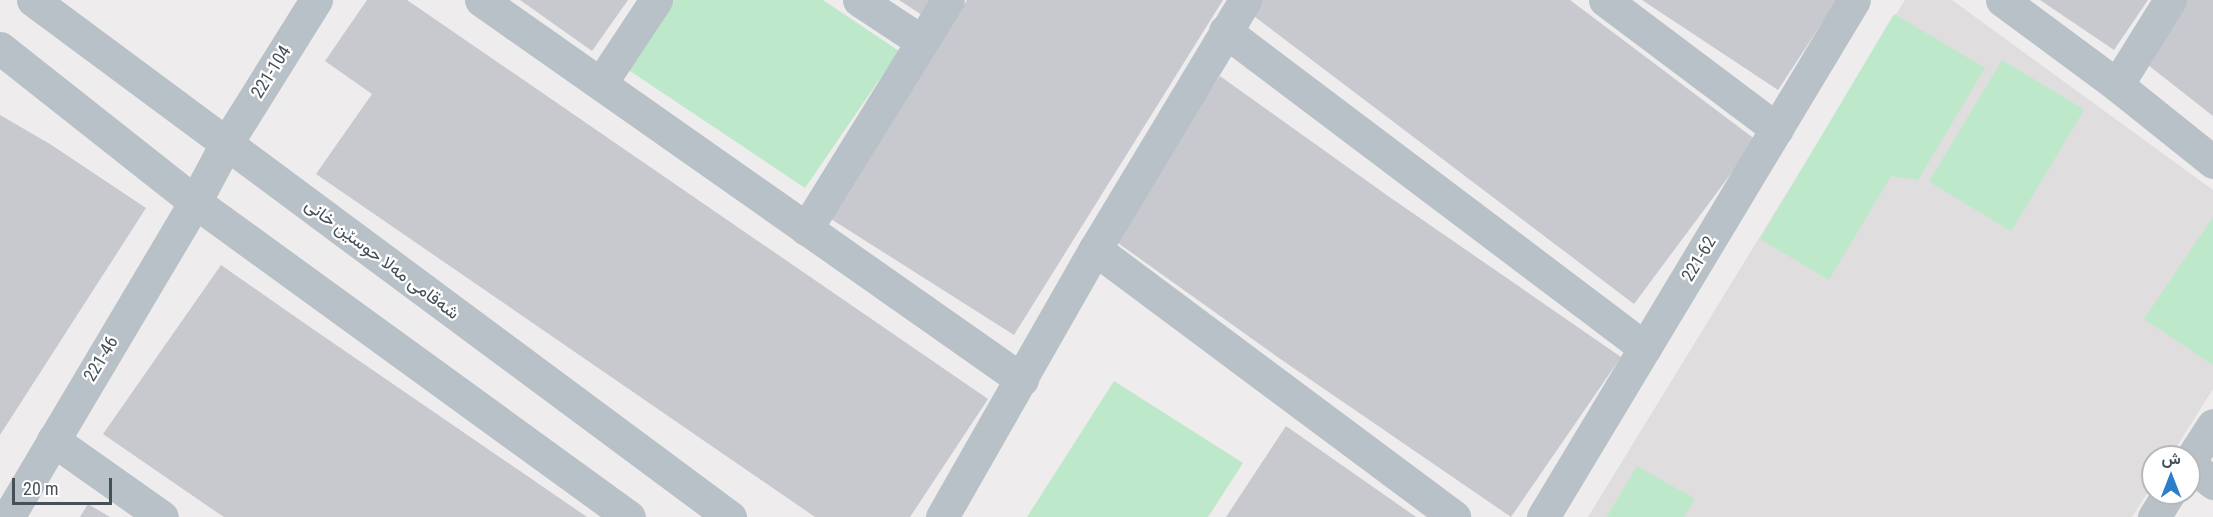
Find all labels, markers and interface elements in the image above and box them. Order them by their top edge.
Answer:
street label: 221-104 [247,42,295,102]
street label: شەقامی مەلا حوسێن خانی [301,194,463,324]
street label: 221-62 [1677,232,1721,286]
street label: 221-46 [79,332,123,386]
north arrow [2141,445,2201,505]
text: ش [2161,449,2181,468]
scale bar [15,466,116,504]
text: 20 m [23,478,58,499]

